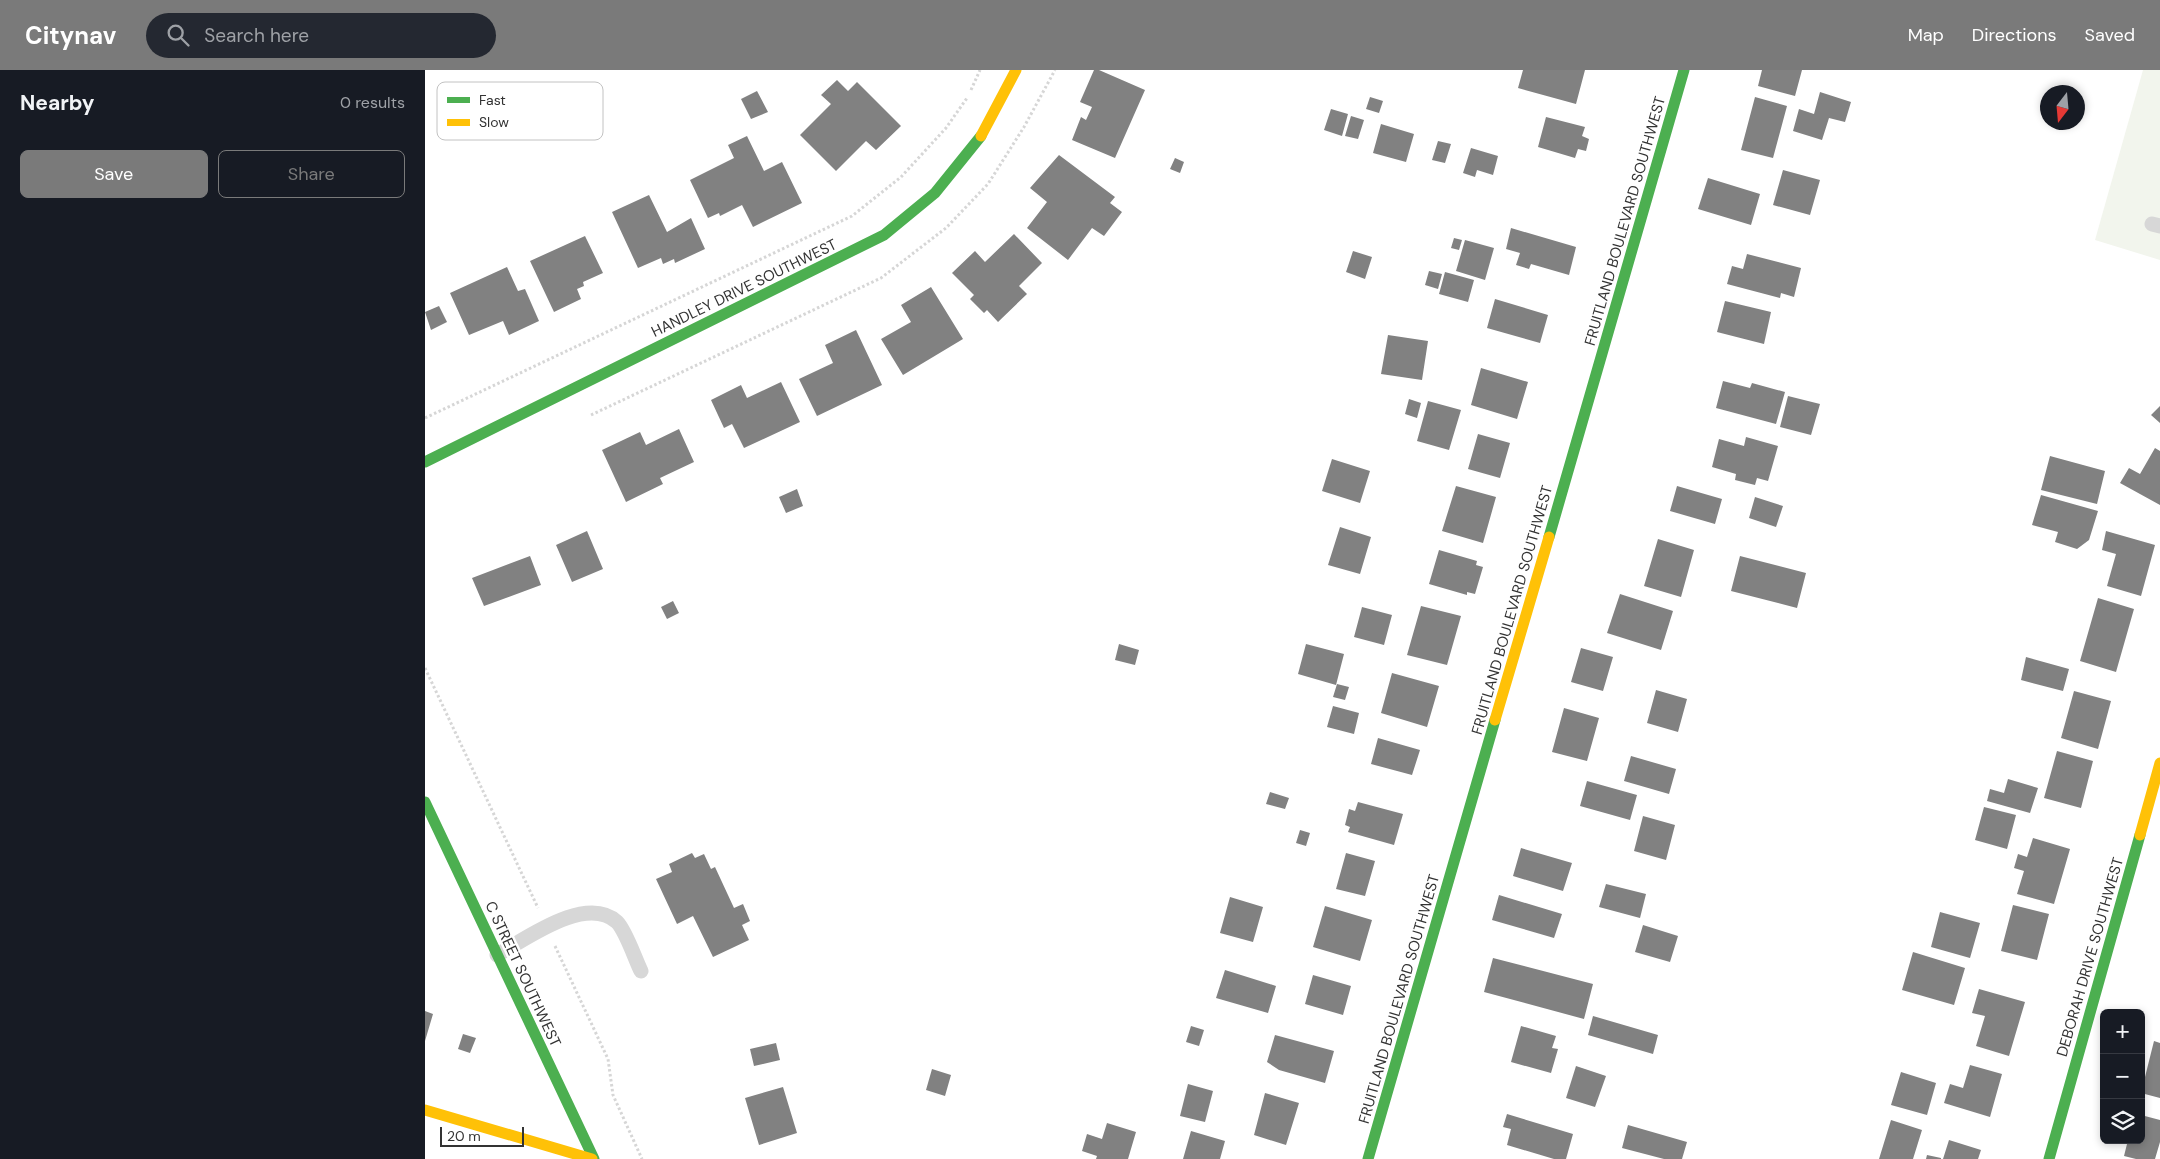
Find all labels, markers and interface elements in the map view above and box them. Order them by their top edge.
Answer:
search box [146,13,496,58]
text: Citynav [25,20,116,51]
icon: search [164,21,192,49]
text: Search here [204,23,309,48]
text: Map [1908,23,1944,47]
text: Directions [1972,23,2057,47]
text: Saved [2085,23,2135,47]
legend [437,82,603,140]
north arrow [2040,85,2085,130]
text: Nearby [20,89,94,117]
text: Fast [479,91,506,109]
text: 0 results [340,92,405,113]
street label: FRUITLAND BOULEVARD SOUTHWEST [1580,94,1670,348]
text: Slow [479,113,509,131]
button: Save [20,150,208,198]
button: Share [218,150,405,198]
street label: HANDLEY DRIVE SOUTHWEST [648,234,840,342]
street label: FRUITLAND BOULEVARD SOUTHWEST [1467,483,1557,737]
street label: DEBORAH DRIVE SOUTHWEST [2052,855,2128,1059]
street label: FRUITLAND BOULEVARD SOUTHWEST [1354,872,1444,1126]
street label: C STREET SOUTHWEST [480,898,566,1050]
map controls [2100,1009,2145,1144]
button: + [2100,1009,2145,1054]
button: − [2100,1054,2145,1099]
button: layers [2100,1099,2145,1144]
scale bar [440,1124,524,1147]
text: 20 m [447,1127,481,1145]

